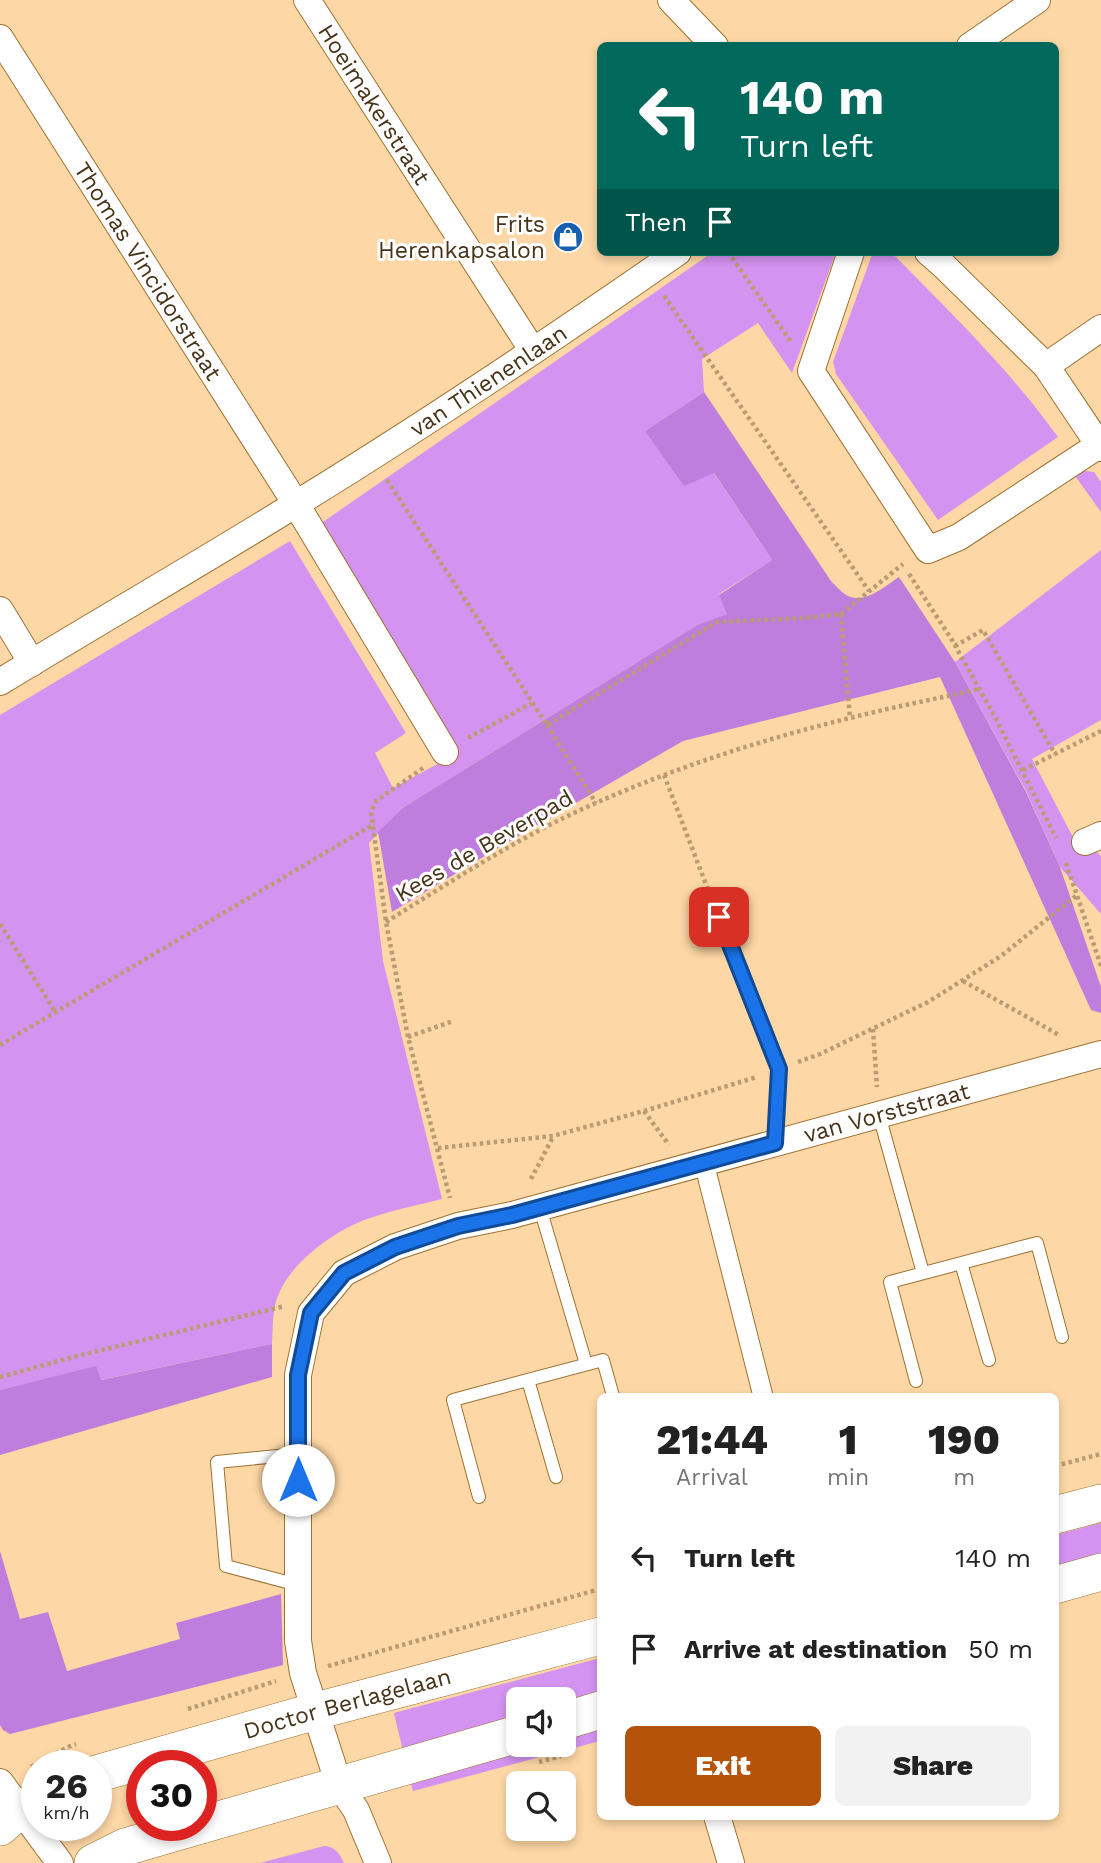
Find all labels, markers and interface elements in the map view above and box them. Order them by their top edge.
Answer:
street label: Hoeimakerstraat [312,19,436,190]
text: 140 m [740,68,884,126]
icon: left [625,70,716,161]
text: Turn left [740,127,873,165]
street label: Thomas Vincidorstraat [69,157,227,385]
icon: arrive [701,203,739,241]
text: Then [625,207,687,237]
place label: Frits Herenkapsalon [378,211,545,264]
shop icon: Frits Herenkapsalon [551,220,585,254]
street label: van Thienenlaan [405,319,572,442]
street label: Kees de Beverpad [390,784,578,908]
pin [689,887,749,947]
icon: arrive [700,898,738,936]
street label: van Vorststraat [801,1077,973,1148]
text: 21:44 [656,1415,768,1464]
text: 1 [839,1415,857,1464]
text: 190 [928,1415,1000,1464]
position arrow [261,1443,335,1517]
text: Arrival [676,1464,748,1491]
text: min [827,1464,869,1491]
text: m [953,1464,975,1491]
icon: left [625,1539,663,1577]
text: Turn left [684,1543,795,1573]
text: 140 m [955,1543,1031,1573]
icon: arrive [625,1630,663,1668]
text: Arrive at destination [684,1634,947,1664]
text: 50 m [968,1634,1033,1664]
street label: Doctor Berlagelaan [240,1662,454,1745]
map controls [506,1687,576,1841]
button: sound [506,1687,576,1757]
button: Exit [625,1726,821,1806]
button: Share [835,1726,1031,1806]
speed limit sign: 30 [126,1750,217,1841]
text: 26 [45,1765,88,1807]
button: search [506,1771,576,1841]
text: km/h [43,1802,90,1823]

